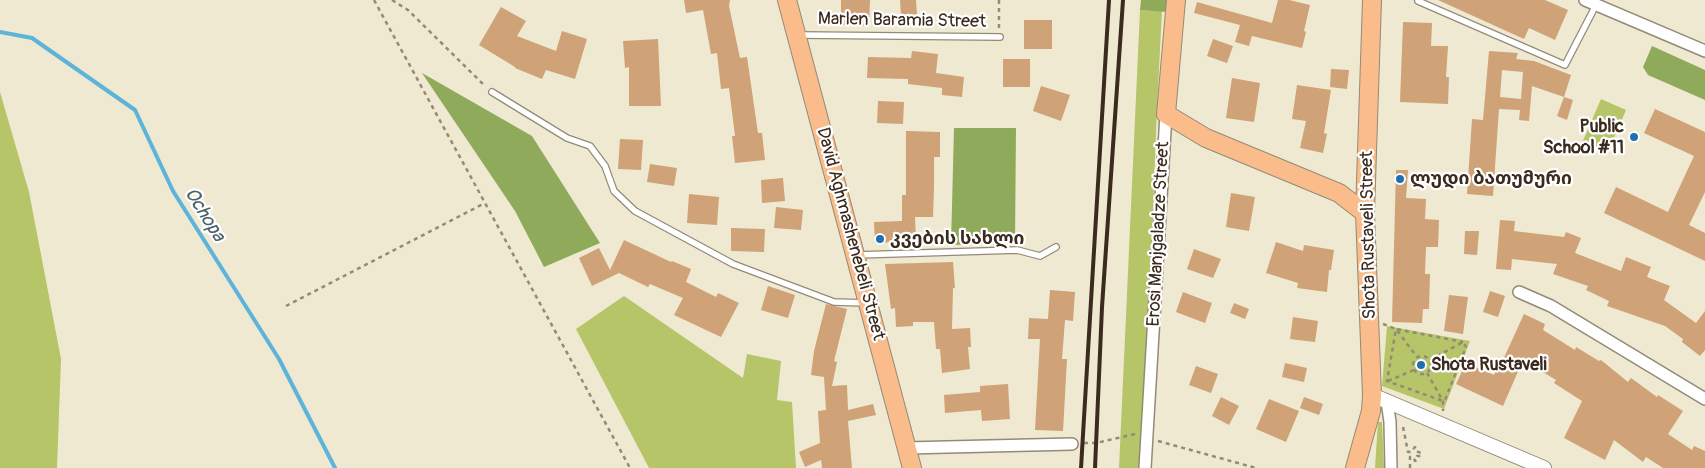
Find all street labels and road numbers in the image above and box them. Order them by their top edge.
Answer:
street label: Marlen Baramia Street [818,9,986,33]
street label: David Aghmashenebeli Street [811,125,889,343]
street label: Erosi Manjgaladze Street [1143,141,1175,327]
street label: Shota Rustaveli Street [1357,151,1381,319]

